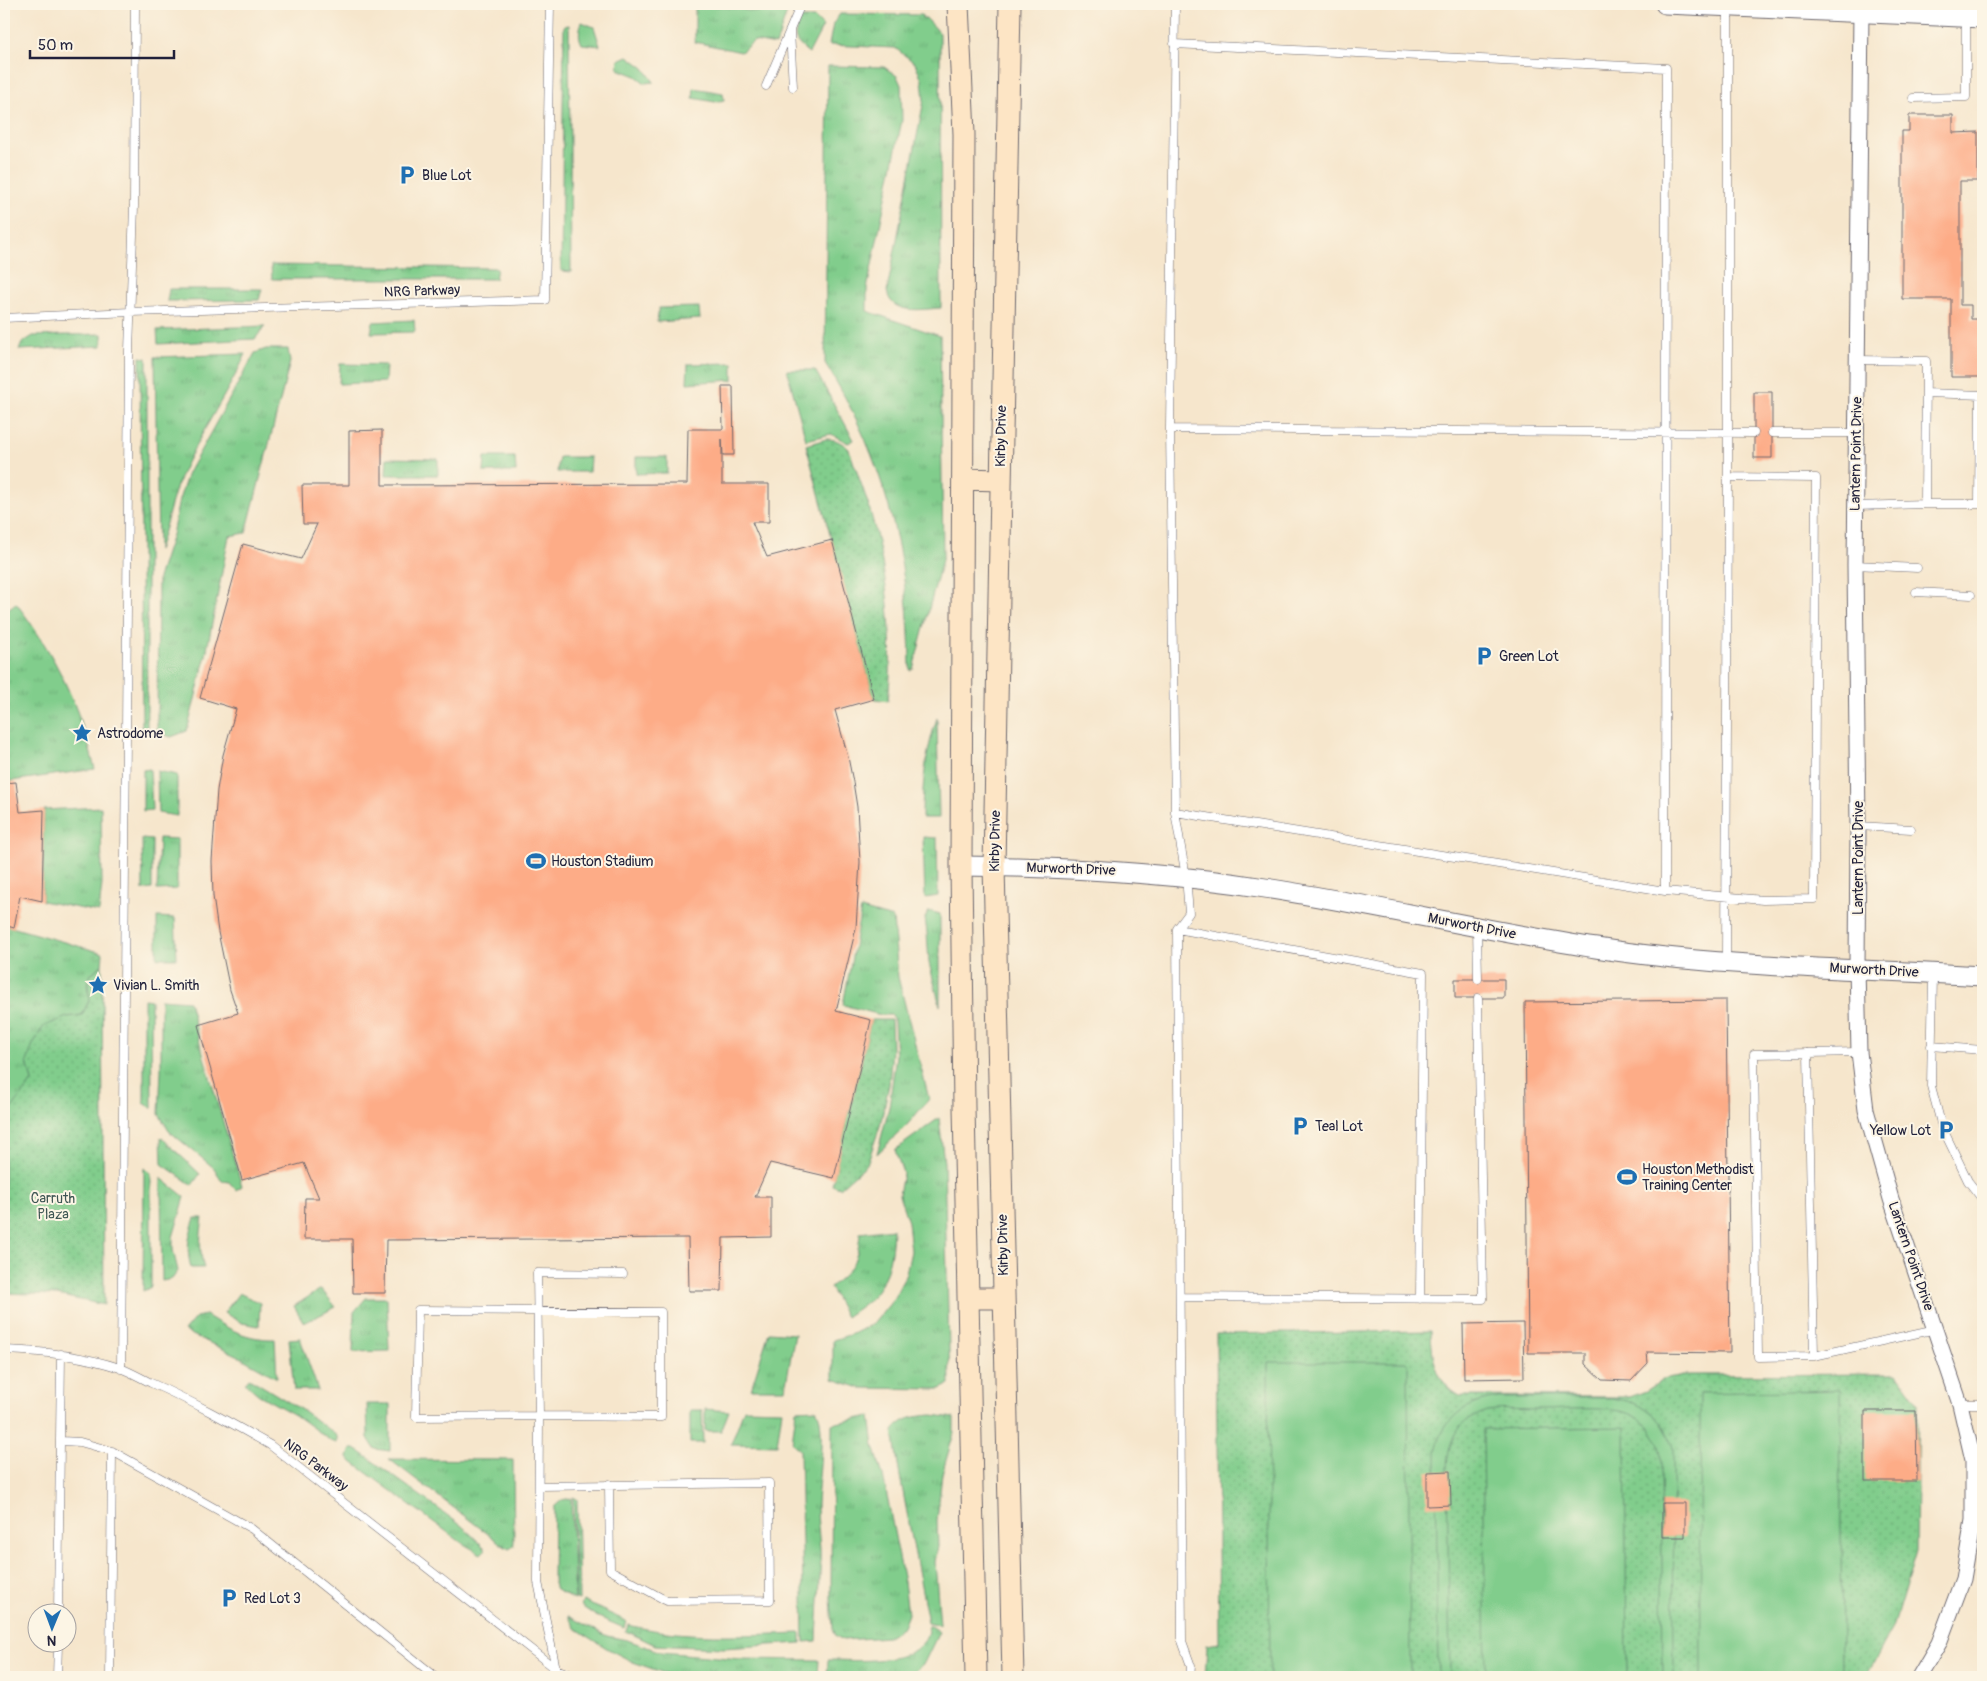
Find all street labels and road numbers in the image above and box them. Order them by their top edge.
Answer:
street label: NRG Parkway [384,281,460,301]
street label: Lantern Point Drive [1847,397,1865,511]
street label: Kirby Drive [992,405,1010,467]
street label: Lantern Point Drive [1850,801,1867,915]
street label: Kirby Drive [986,810,1004,872]
street label: Murworth Drive [1026,859,1116,879]
street label: Murworth Drive [1427,909,1518,943]
street label: Murworth Drive [1829,959,1919,981]
street label: Lantern Point Drive [1884,1199,1938,1313]
street label: Kirby Drive [994,1214,1012,1276]
street label: NRG Parkway [280,1435,352,1495]

